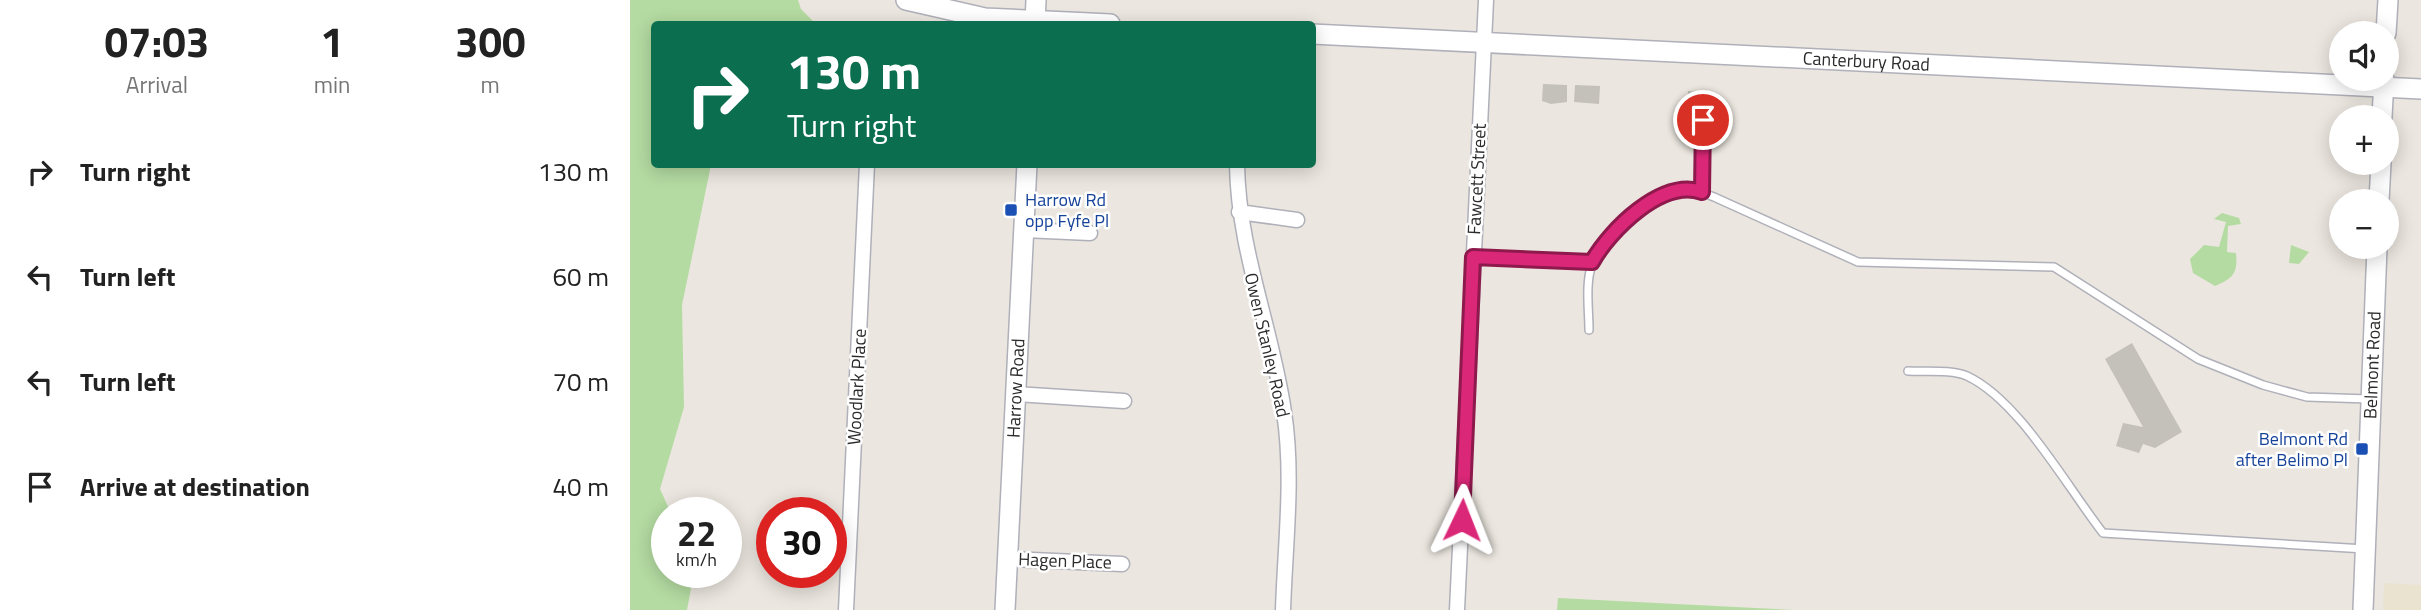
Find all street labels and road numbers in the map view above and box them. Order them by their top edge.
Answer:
street label: Canterbury Road [1802,44,1930,78]
street label: Fawcett Street [1460,122,1493,235]
street label: Owen Stanley Road [1238,270,1297,420]
street label: Belmont Road [2356,311,2388,420]
street label: Woodlark Place [840,328,873,446]
street label: Harrow Road [1000,338,1031,439]
street label: Hagen Place [1018,545,1112,576]

